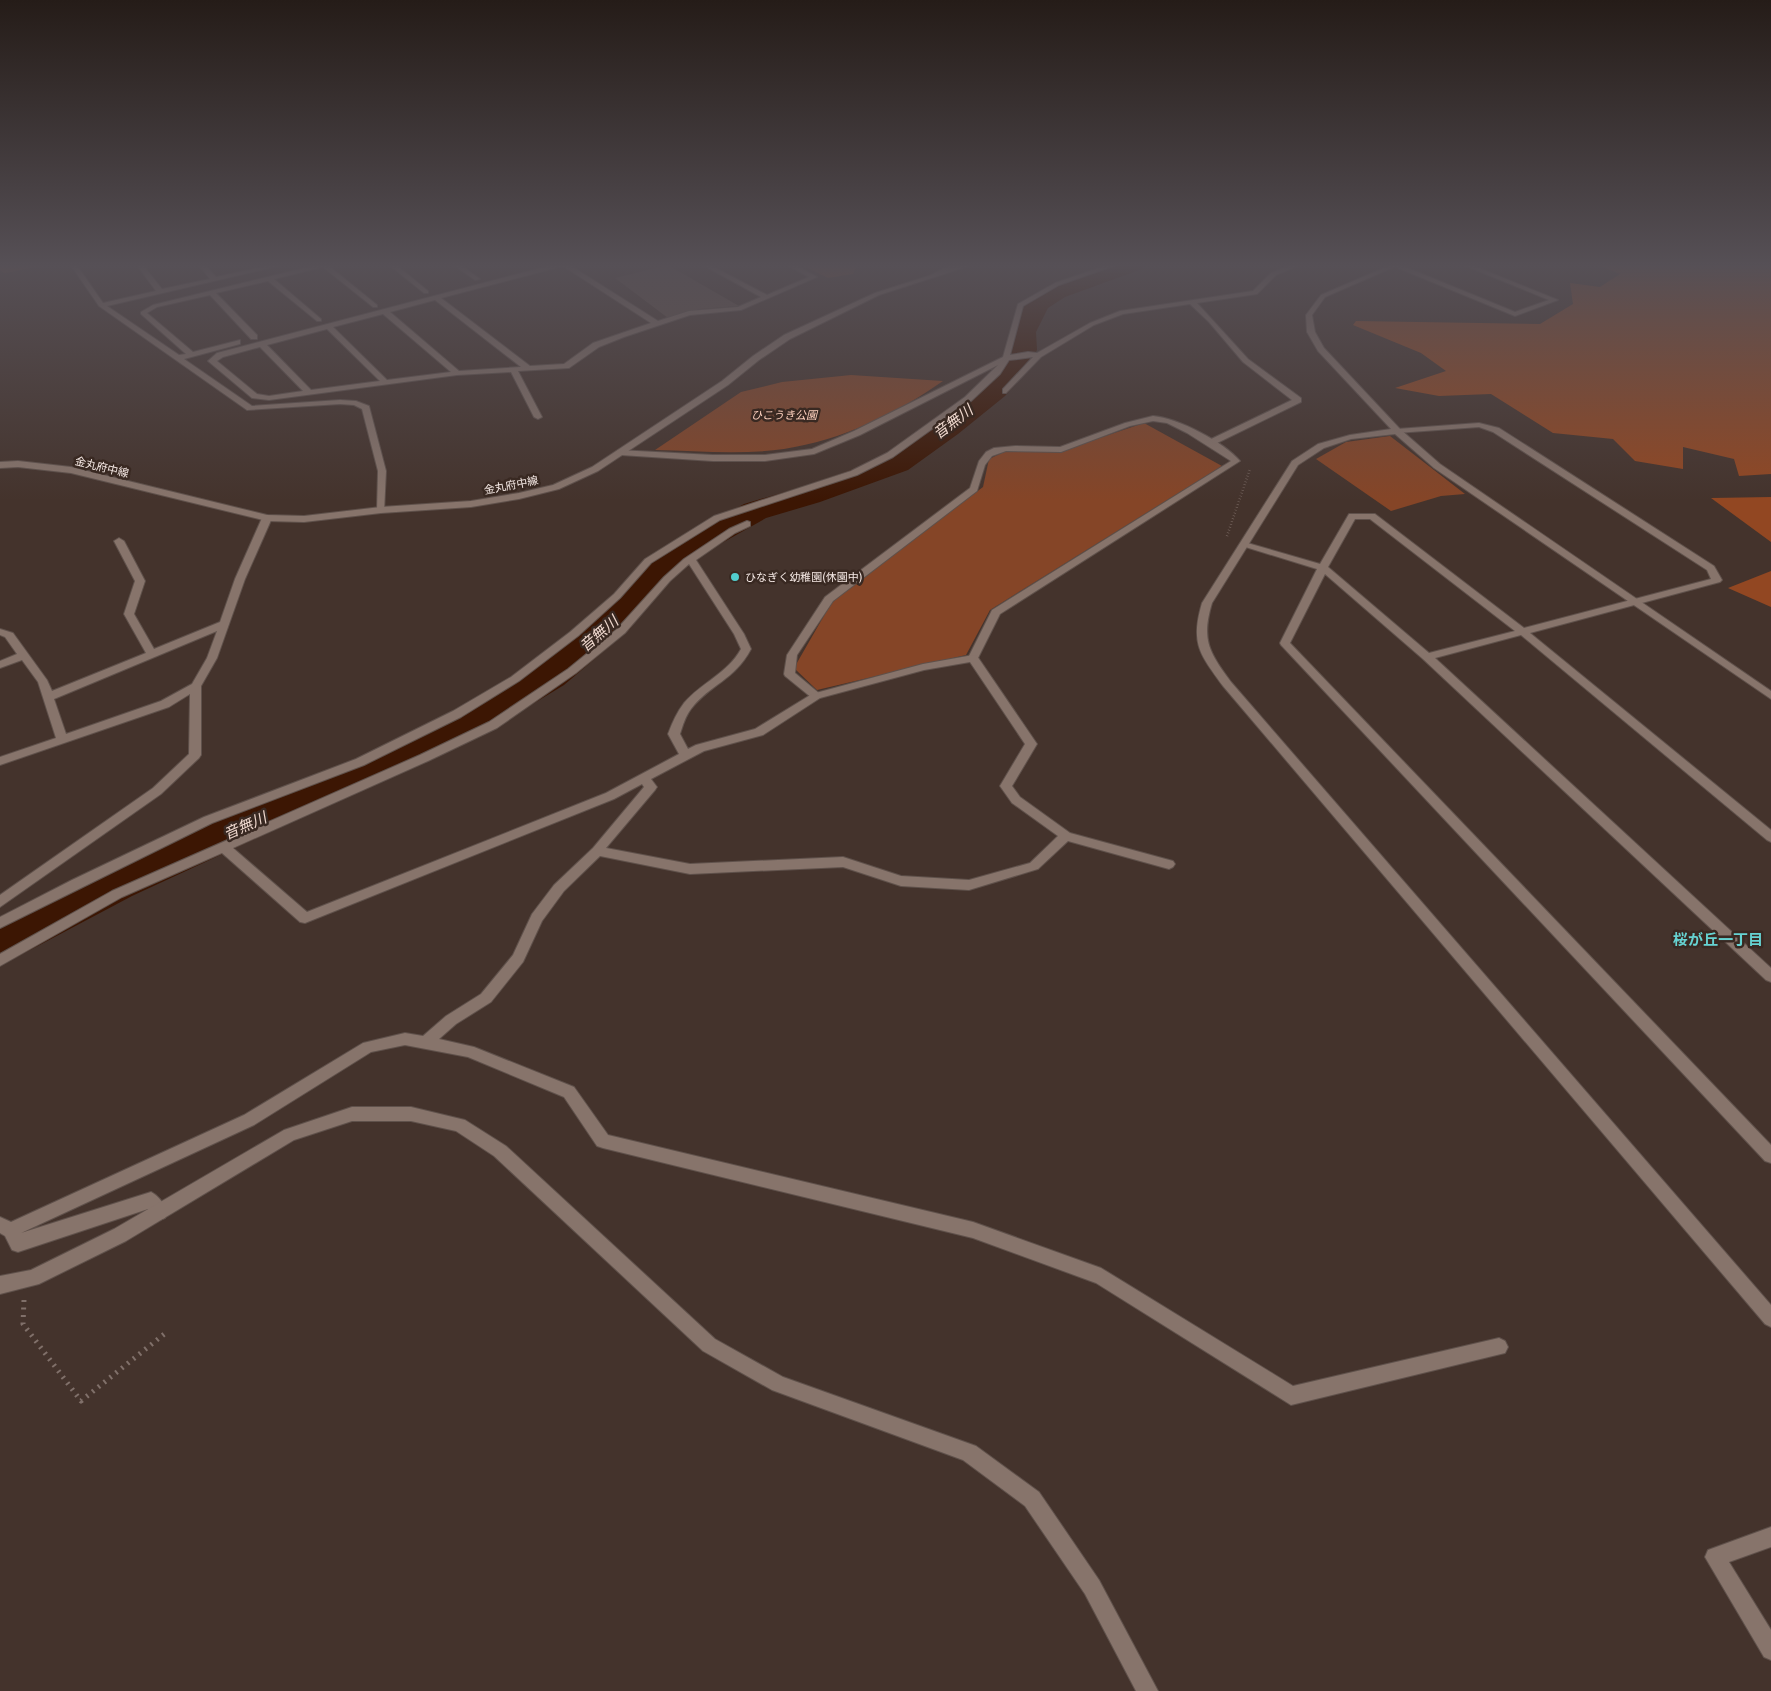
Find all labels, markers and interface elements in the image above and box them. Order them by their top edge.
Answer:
water label: 音無川 [927,397,979,444]
park label: ひこうき公園 [751,406,819,422]
street label: 金丸府中線 [74,452,131,480]
street label: 金丸府中線 [482,471,539,497]
place label: ひなぎく幼稚園(休園中) [745,568,863,584]
marker: ひなぎく幼稚園(休園中) [729,571,741,583]
water label: 音無川 [573,608,624,656]
water label: 音無川 [219,804,271,844]
district label: 桜が丘一丁目 [1673,927,1763,950]

